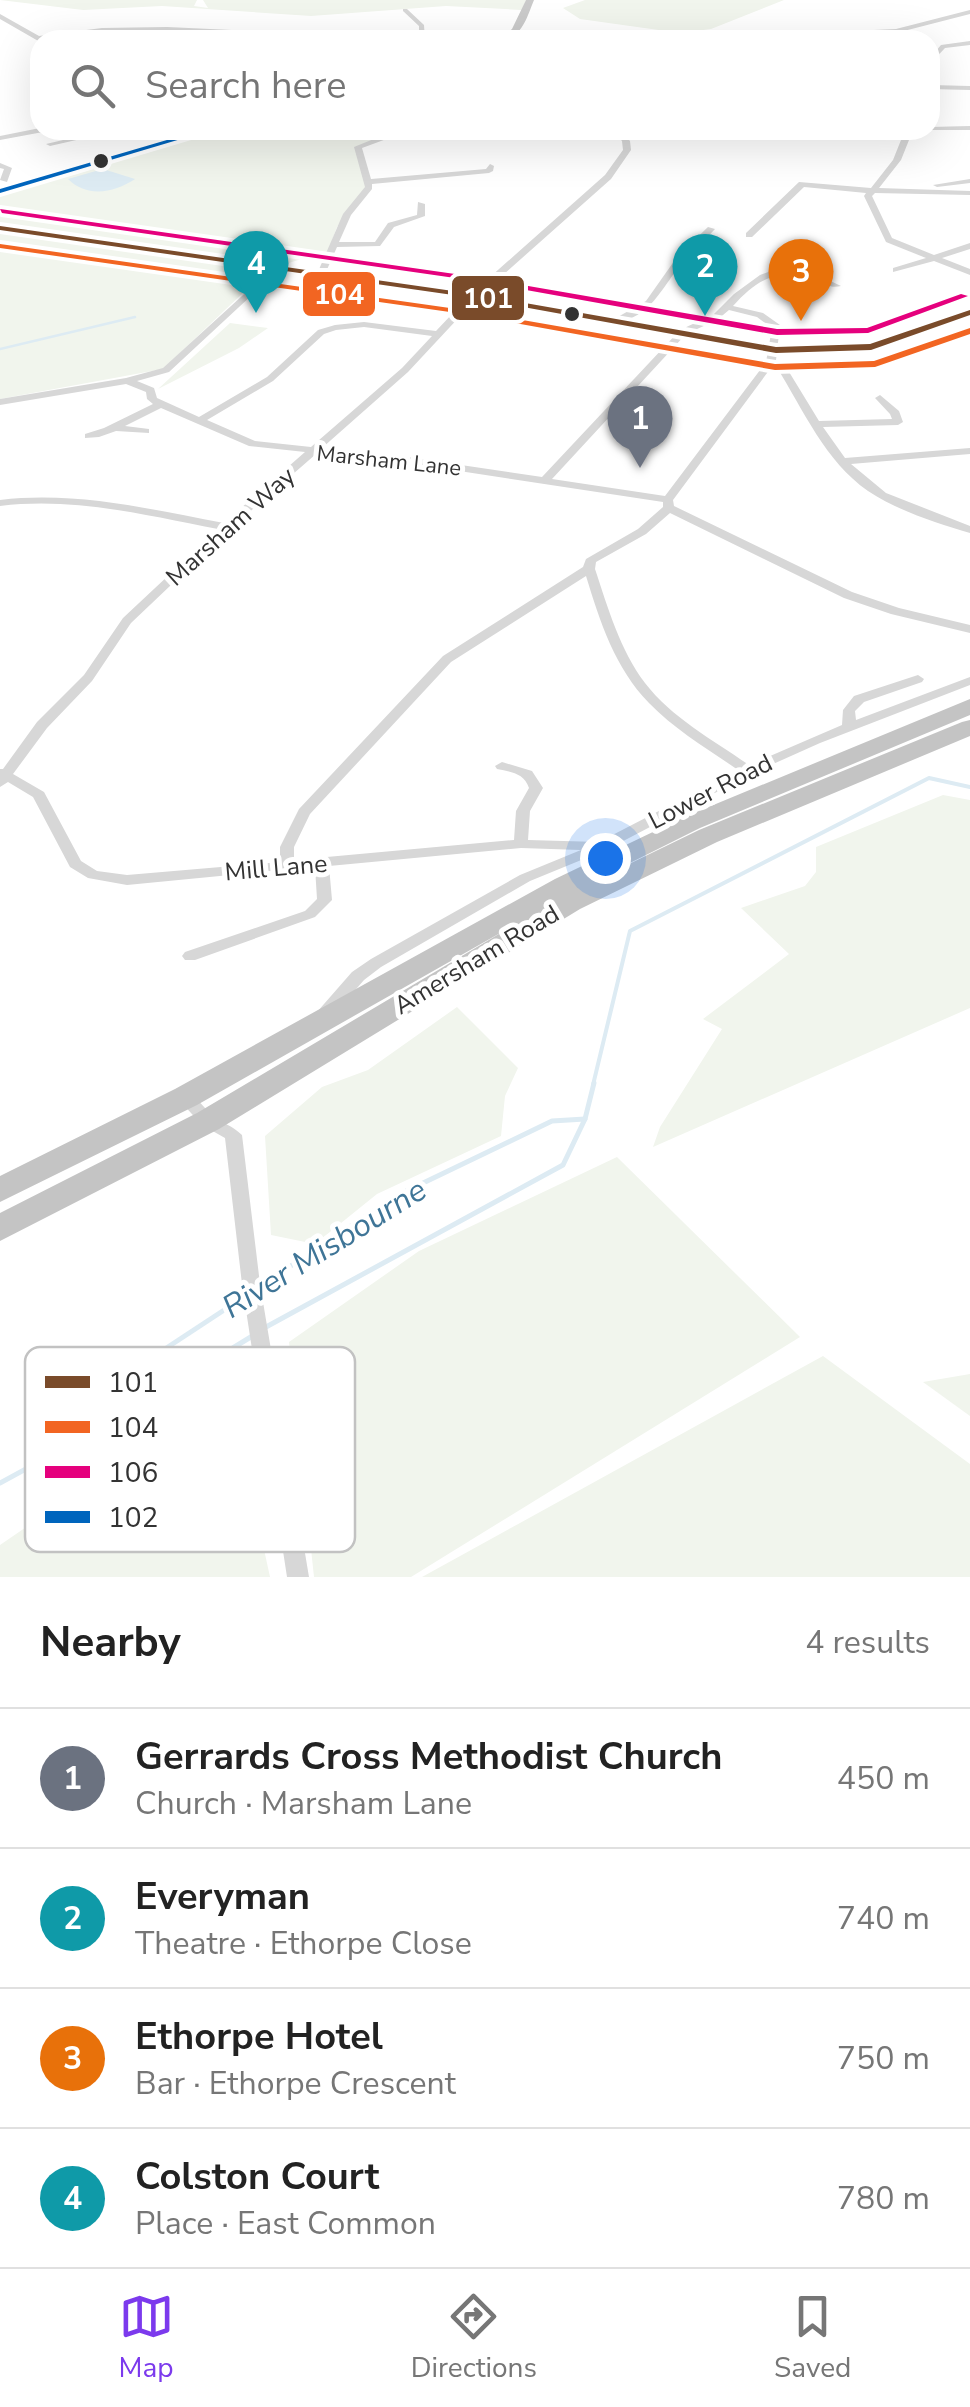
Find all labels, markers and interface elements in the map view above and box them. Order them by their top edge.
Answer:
search box [30,30,940,140]
icon: search [65,58,120,113]
text: Search here [145,60,346,111]
unlabelled marker [91,151,111,171]
pin: 4 [224,230,288,313]
pin: 2 [672,234,738,316]
pin: 3 [768,238,834,321]
line badge: 104 [301,270,377,318]
line badge: 101 [450,274,526,322]
text: 104 [314,276,364,314]
text: 101 [463,280,513,318]
unlabelled marker [562,304,582,324]
pin: 1 [608,386,672,468]
street label: Marsham Lane [315,438,463,484]
street label: Marsham Way [159,460,303,594]
street label: Lower Road [643,746,778,838]
your location [580,833,631,884]
street label: Mill Lane [223,847,329,889]
street label: Amersham Road [388,897,566,1023]
water label: River Misbourne [214,1168,434,1328]
legend [25,1347,355,1552]
text: 101 [108,1364,158,1402]
text: 104 [108,1409,158,1447]
text: 106 [108,1454,158,1492]
text: 102 [108,1499,158,1537]
text: Nearby [40,1614,181,1671]
text: 4 results [805,1621,930,1664]
text: Gerrards Cross Methodist Church [135,1731,722,1782]
text: 1 [63,1757,82,1800]
text: 450 m [837,1757,930,1800]
text: Church · Marsham Lane [135,1782,472,1825]
text: Everyman [135,1871,310,1922]
text: 2 [63,1897,82,1940]
text: 740 m [837,1897,930,1940]
text: Theatre · Ethorpe Close [135,1922,472,1965]
text: Ethorpe Hotel [135,2011,383,2062]
text: 3 [63,2037,82,2080]
text: 750 m [837,2037,930,2080]
text: Bar · Ethorpe Crescent [135,2062,456,2105]
text: Colston Court [135,2151,379,2202]
text: 4 [63,2177,82,2220]
text: 780 m [837,2177,930,2220]
text: Place · East Common [135,2202,436,2245]
tab: Map [119,2289,174,2387]
tab: Directions [411,2289,537,2387]
tab: Saved [774,2289,851,2387]

